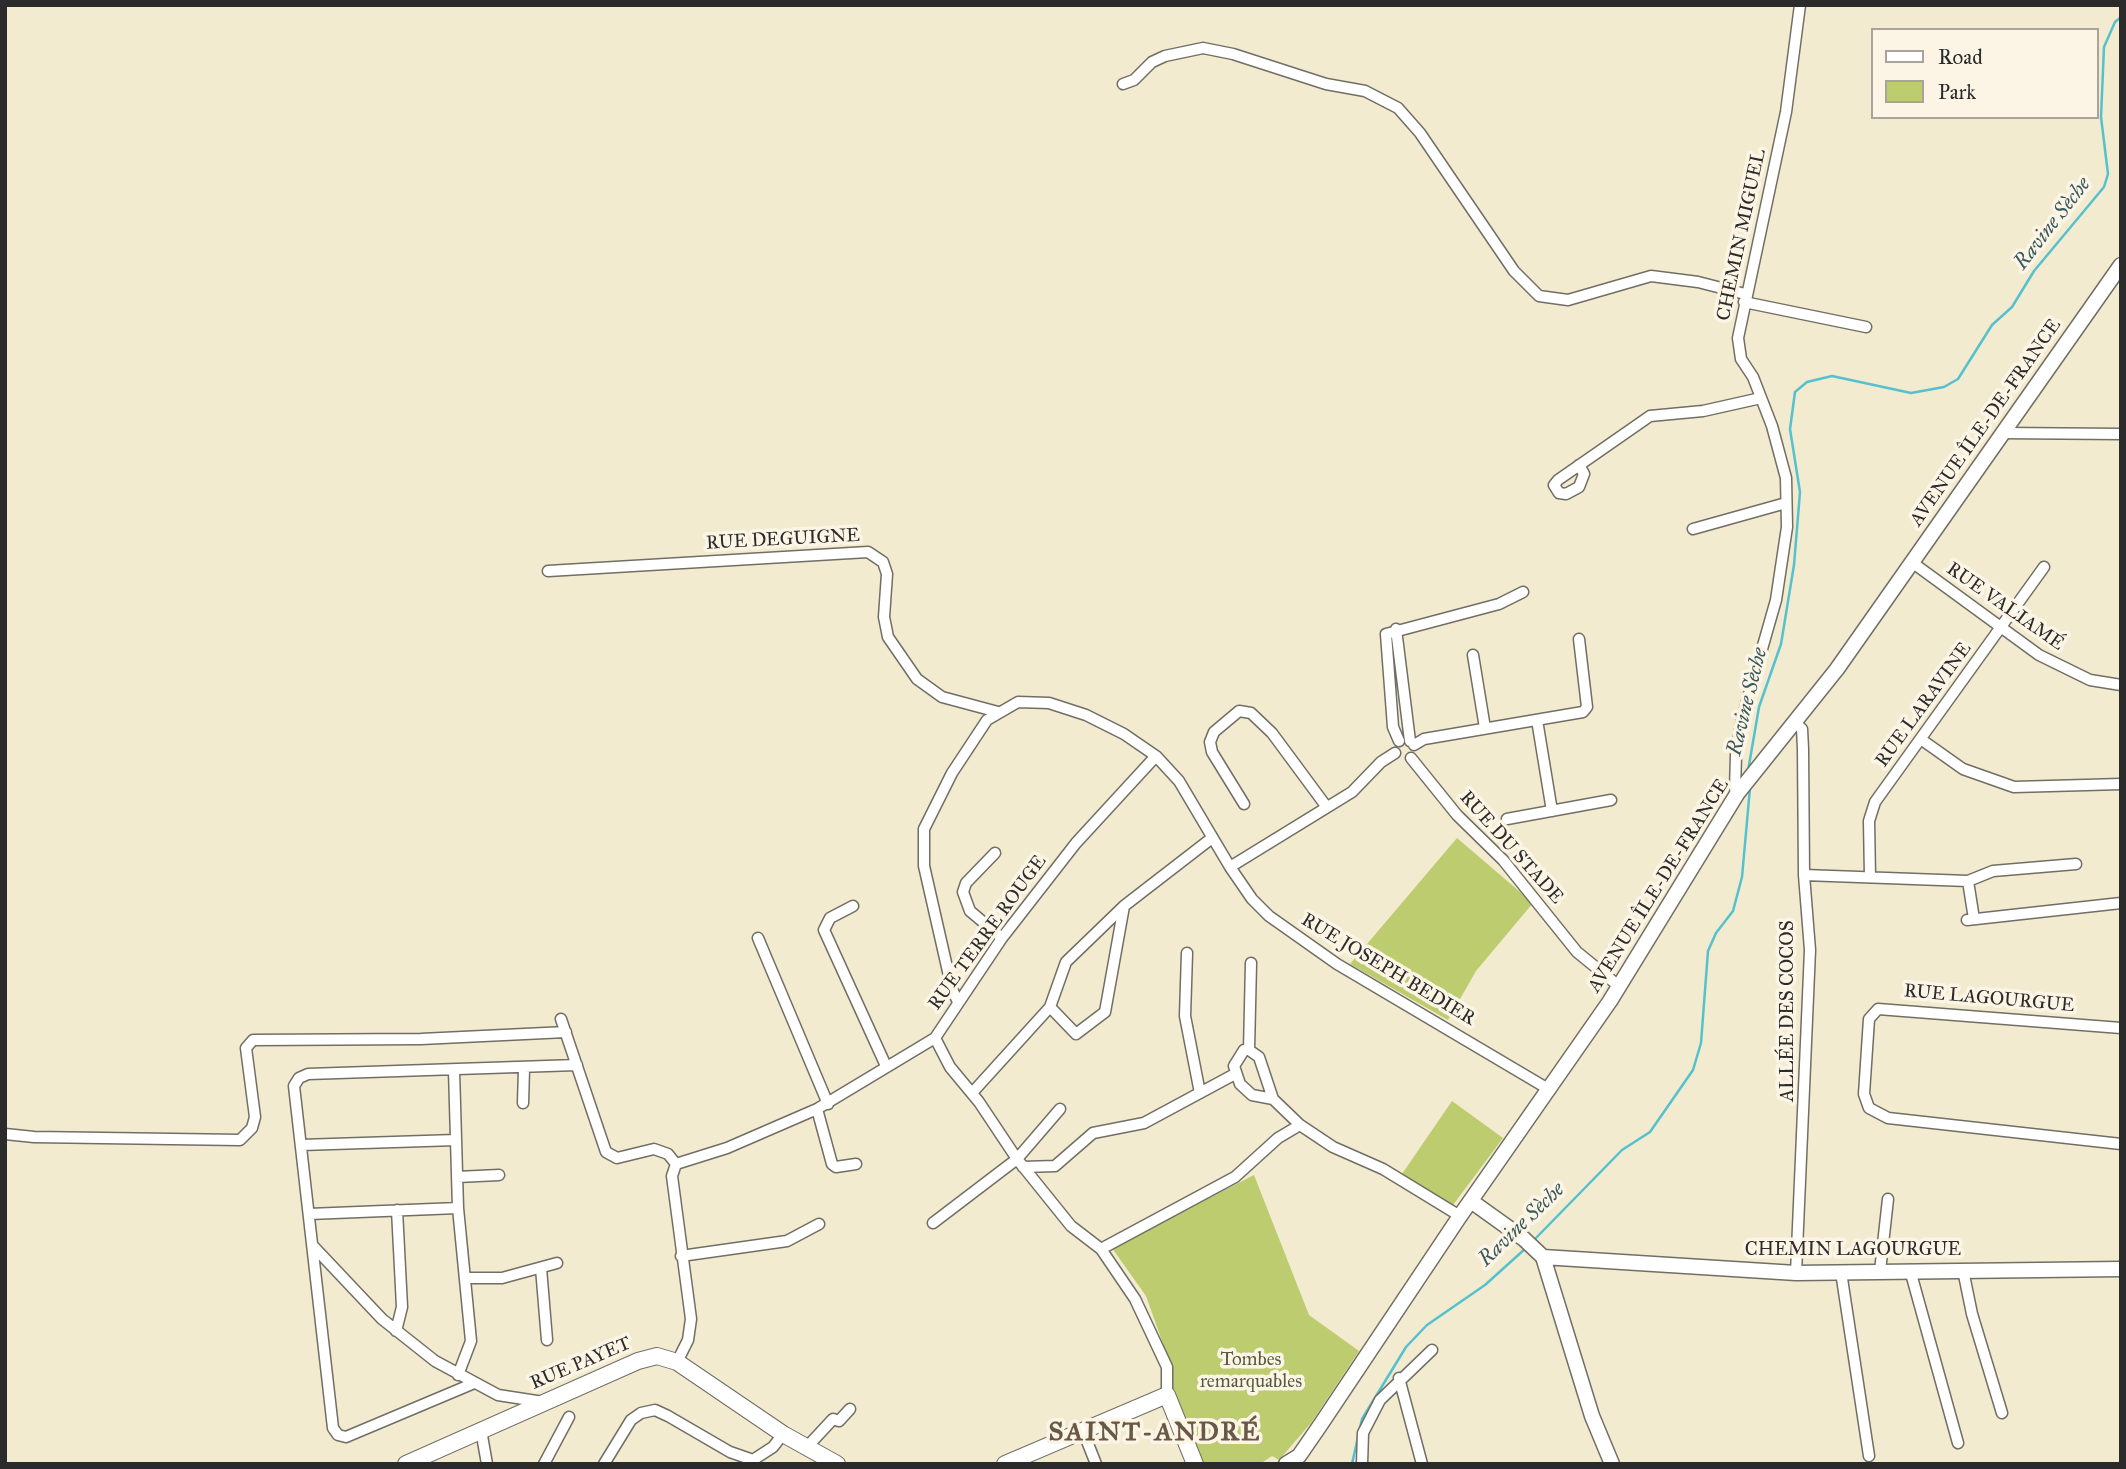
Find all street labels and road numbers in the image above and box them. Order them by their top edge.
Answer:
street label: CHEMIN MIGUEL [1713,147,1771,323]
street label: AVENUE ÎLE-DE-FRANCE [1906,315,2066,531]
street label: RUE DEGUIGNE [705,525,861,555]
street label: RUE VALIAMÉ [1942,558,2068,656]
street label: RUE LARAVINE [1871,638,1977,772]
street label: AVENUE ÎLE-DE-FRANCE [1584,775,1734,997]
street label: RUE DU STADE [1454,787,1568,909]
street label: RUE TERRE ROUGE [924,851,1052,1015]
street label: RUE JOSEPH BEDIER [1297,909,1479,1031]
street label: ALLÉE DES COCOS [1777,920,1799,1102]
street label: RUE LAGOURGUE [1903,980,2075,1018]
street label: CHEMIN LAGOURGUE [1745,1239,1961,1261]
street label: RUE PAYET [527,1333,635,1395]

